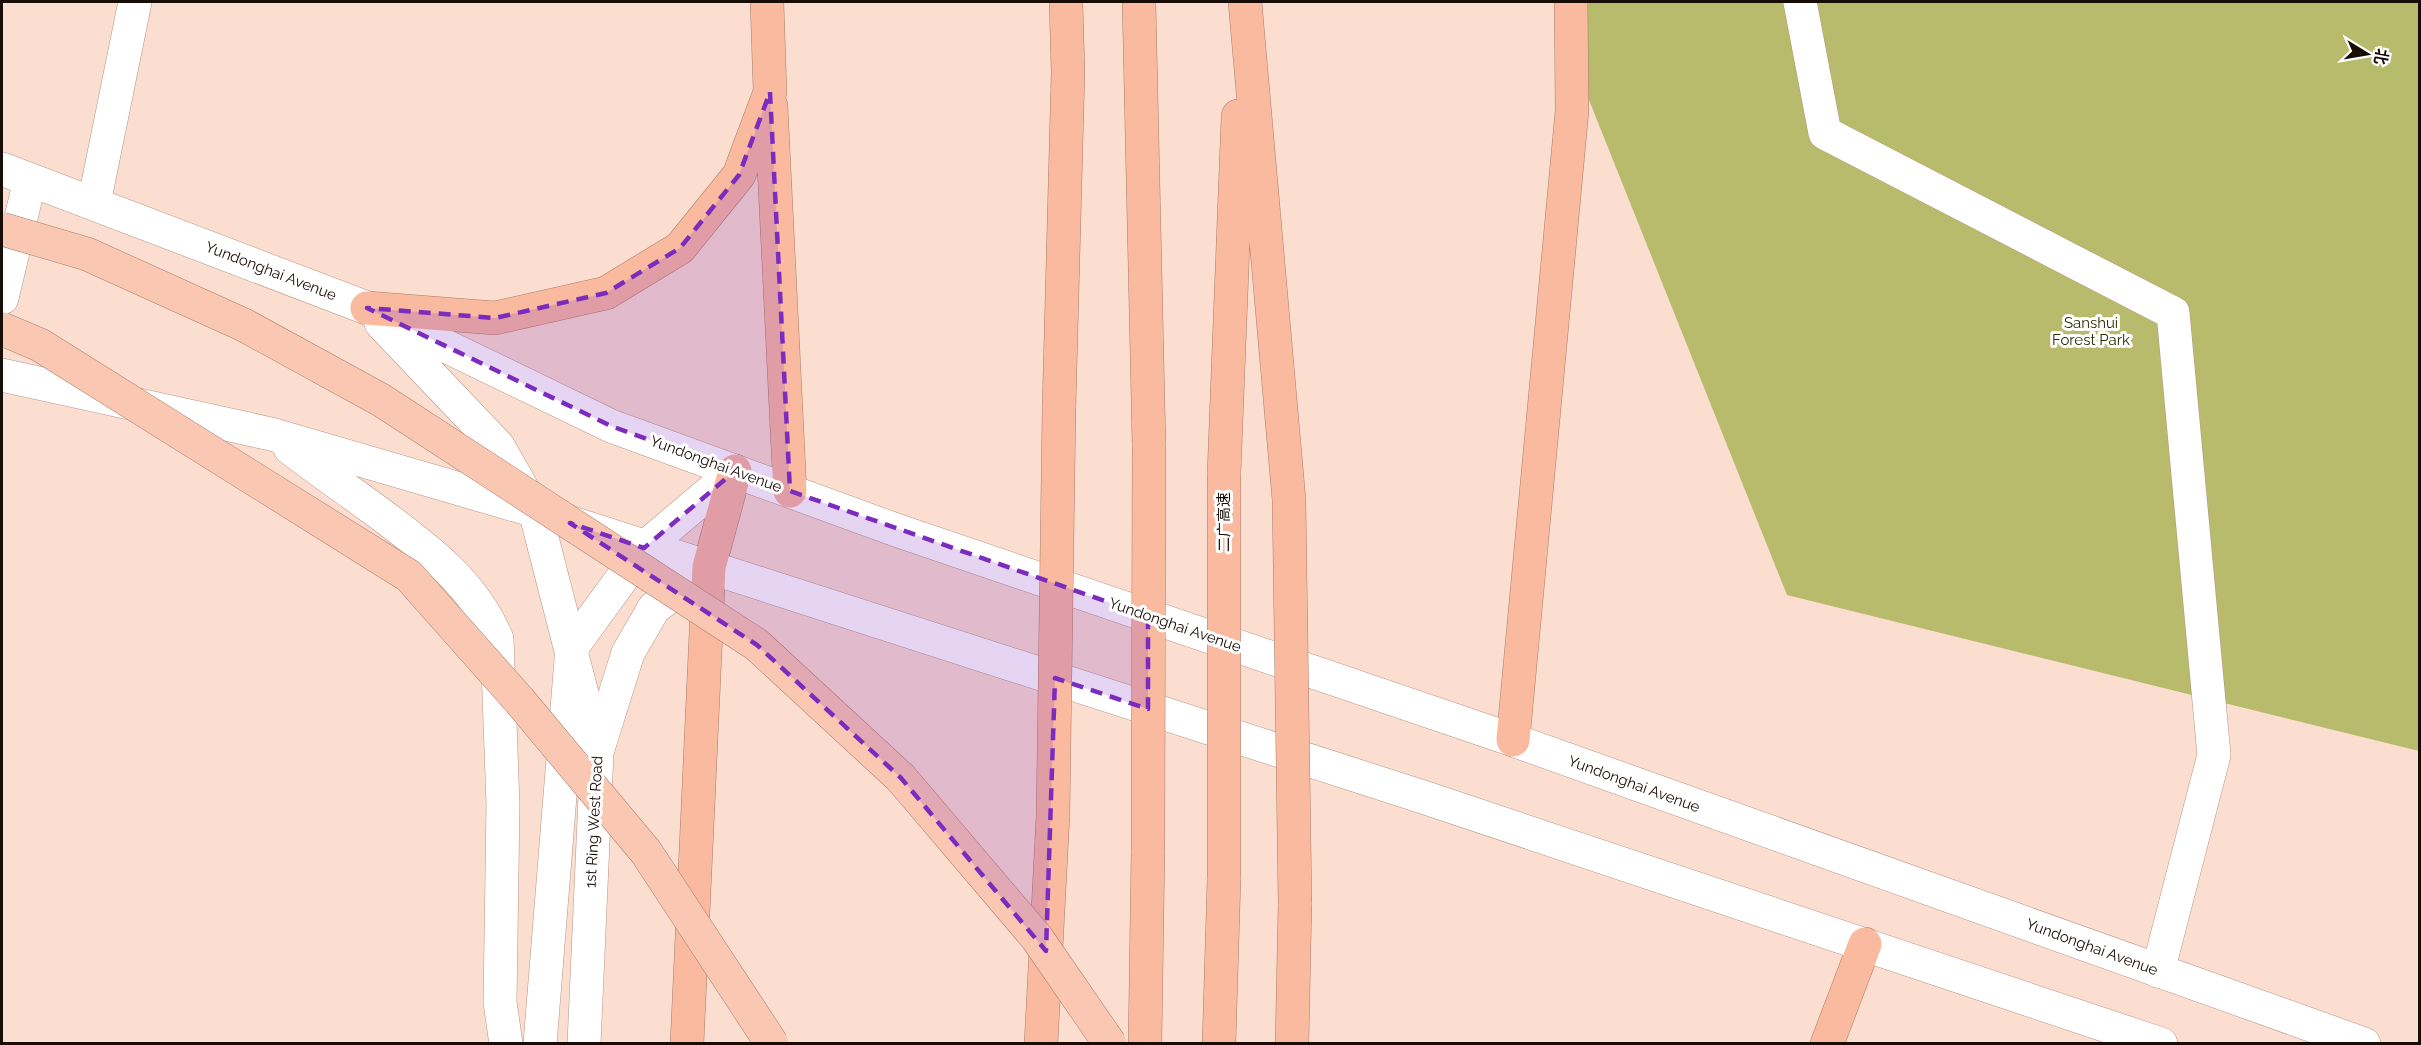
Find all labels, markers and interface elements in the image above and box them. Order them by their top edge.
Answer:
north arrow [2337,24,2397,84]
text: 北 [2370,47,2392,66]
street label: Yundonghai Avenue [203,238,339,304]
park label: Sanshui Forest Park [2052,314,2130,349]
street label: Yundonghai Avenue [648,432,785,496]
street label: 二广高速 [1215,492,1233,552]
street label: Yundonghai Avenue [1106,594,1244,656]
street label: Yundonghai Avenue [1566,752,1703,816]
street label: 1st Ring West Road [582,755,606,889]
street label: Yundonghai Avenue [2024,915,2161,979]

